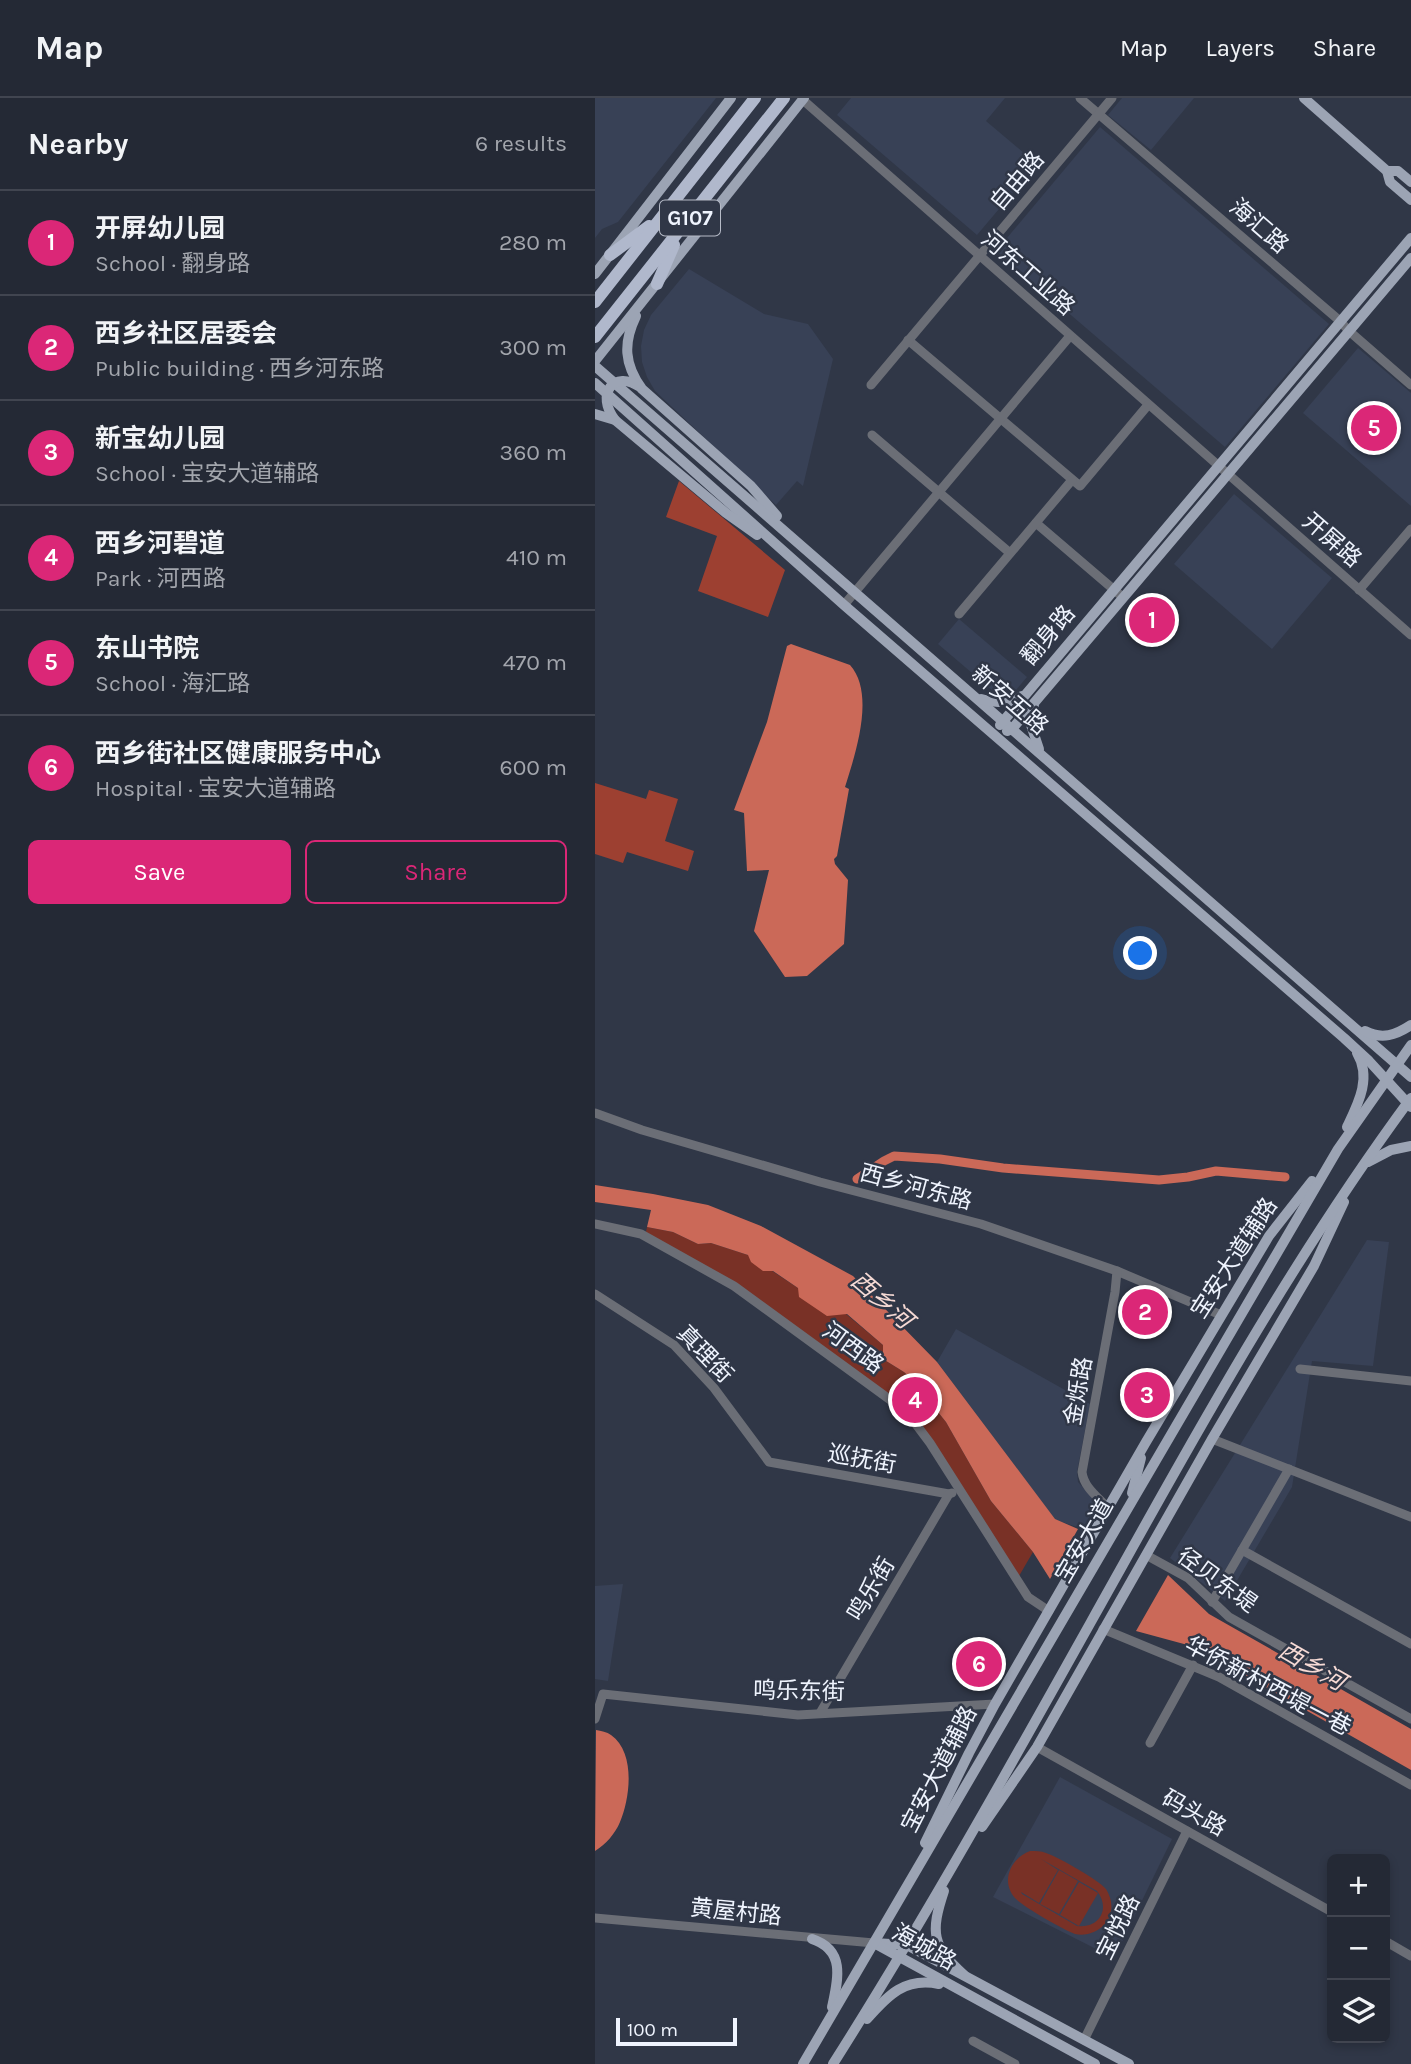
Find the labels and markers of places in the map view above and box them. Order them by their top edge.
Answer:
pin: 5 [1351,402,1397,454]
pin: 1 [1129,594,1175,646]
pin: 2 [1122,1286,1168,1338]
pin: 3 [1124,1369,1170,1421]
pin: 4 [892,1374,938,1426]
pin: 6 [956,1638,1002,1690]

